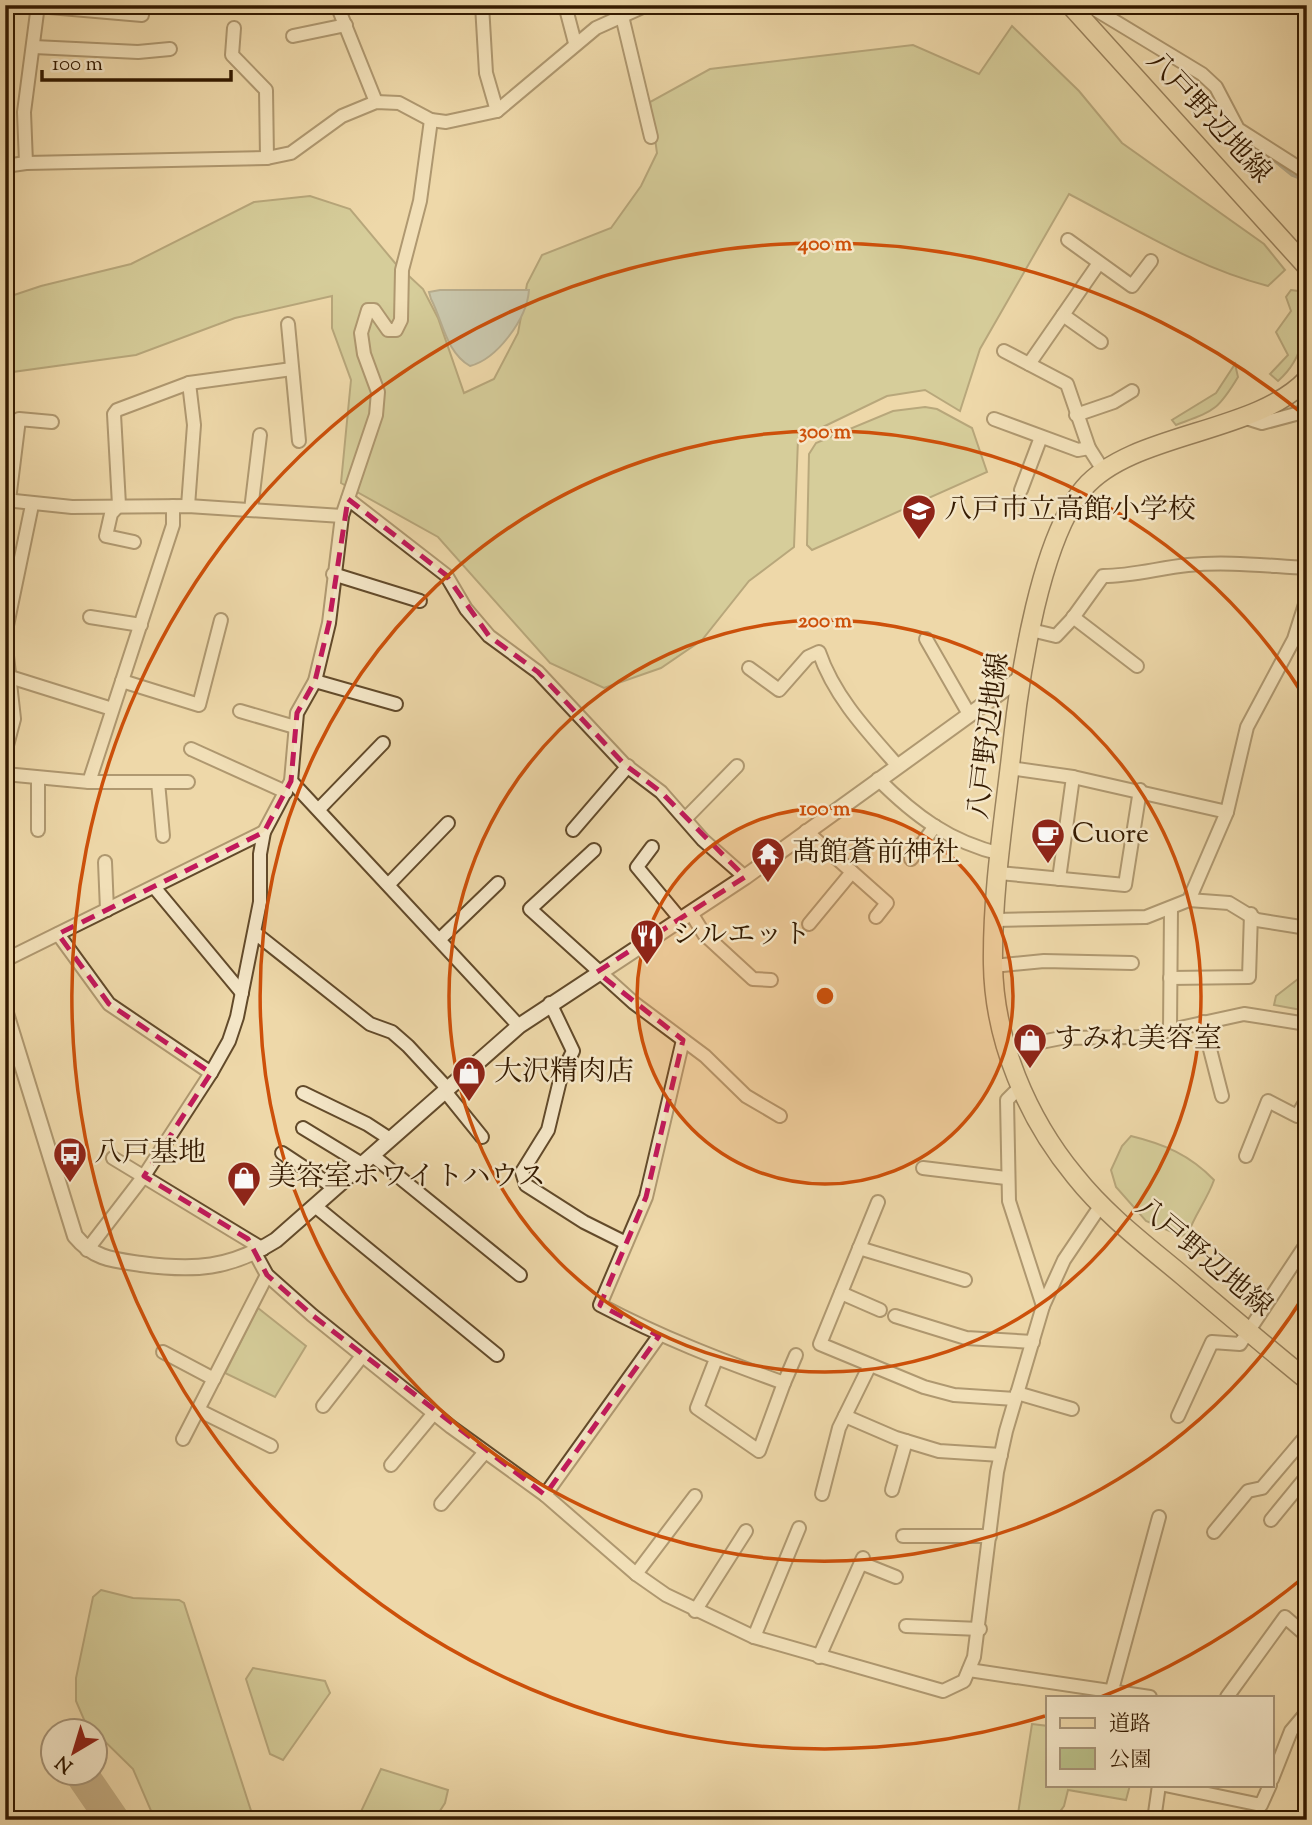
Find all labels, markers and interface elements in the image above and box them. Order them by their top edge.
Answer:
scale bar [42,38,231,82]
street label: 八戸野辺地線 [1136,43,1280,193]
text: 100 m [52,50,103,80]
text: 400 m [797,230,853,260]
text: 300 m [799,418,852,448]
place label: 八戸市立高館小学校 [944,491,1196,531]
school or university icon: 八戸市立高館小学校 [900,492,938,541]
text: 200 m [798,607,853,637]
street label: 八戸野辺地線 [960,650,1020,822]
text: 100 m [800,795,851,825]
place label: Cuore [1072,815,1149,855]
cafe icon: Cuore [1029,816,1067,865]
place label: 髙館蒼前神社 [792,834,960,874]
temple icon: 髙館蒼前神社 [749,835,787,884]
place label: シルエット [672,916,811,956]
restaurant icon: シルエット [628,917,666,966]
centre of rings [813,984,837,1008]
place label: すみれ美容室 [1054,1020,1222,1060]
shop icon: すみれ美容室 [1011,1021,1049,1070]
place label: 大沢精肉店 [494,1053,634,1093]
shop icon: 大沢精肉店 [450,1054,488,1103]
place label: 八戸基地 [94,1134,206,1174]
bus stop icon: 八戸基地 [51,1135,89,1184]
place label: 美容室ホワイトハウス [268,1158,546,1198]
shop icon: 美容室ホワイトハウス [225,1159,263,1208]
street label: 八戸野辺地線 [1126,1189,1280,1327]
legend [1046,1696,1274,1786]
text: 道路 [1109,1710,1151,1740]
north arrow [38,1716,108,1786]
text: 公園 [1109,1746,1151,1776]
text: N [51,1748,79,1779]

